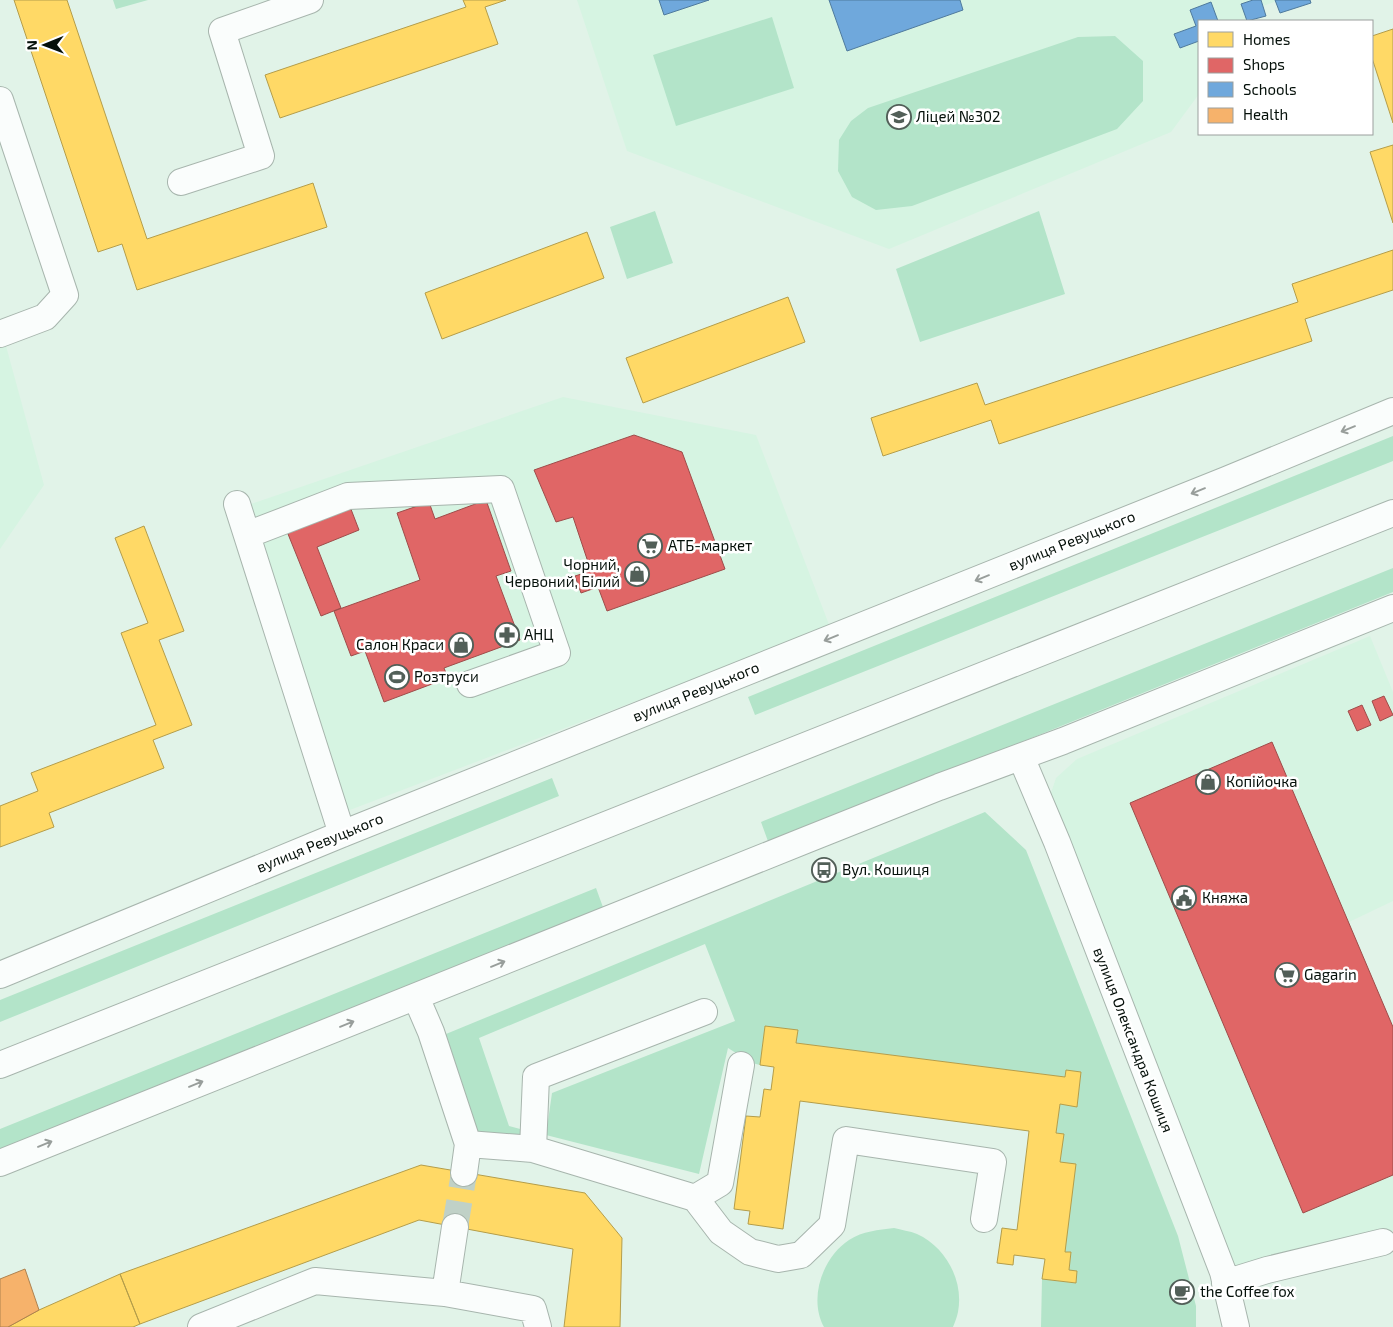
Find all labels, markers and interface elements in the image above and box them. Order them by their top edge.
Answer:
north arrow [20,20,70,70]
legend [1198,20,1373,135]
text: Homes [1243,30,1290,48]
text: N [23,40,40,50]
text: Shops [1243,55,1285,73]
text: Schools [1243,80,1297,98]
school or university icon: Ліцей №302 [886,104,912,130]
text: Health [1243,105,1288,123]
place label: Ліцей №302 [916,107,1000,125]
one-way arrow [1341,425,1356,435]
one-way arrow [1190,487,1206,496]
street label: вулиця Ревуцького [1006,506,1138,575]
supermarket icon: АТБ-маркет [637,533,663,559]
place label: АТБ-маркет [668,536,752,554]
place label: Чорний, Червоний, Білий [505,555,620,590]
shop icon: Чорний, Червоний, Білий [624,561,650,587]
one-way arrow [975,573,990,583]
pharmacy icon: АНЦ [494,622,520,648]
place label: АНЦ [524,625,554,643]
shop icon: Салон Краси [448,632,474,658]
one-way arrow [824,634,839,644]
place label: Салон Краси [356,635,444,653]
street label: вулиця Ревуцького [630,657,762,726]
sports icon: Розтруси [384,664,410,690]
place label: Розтруси [414,667,479,686]
shop icon: Копійочка [1195,769,1221,795]
place label: Копійочка [1226,772,1298,790]
street label: вулиця Ревуцького [254,808,386,877]
bus stop icon: Вул. Кошиця [811,857,837,883]
place label: Вул. Кошиця [842,860,929,879]
public building icon: Княжа [1171,885,1197,911]
place label: Княжа [1202,888,1248,906]
street label: вулиця Олександра Кошиця [1089,945,1178,1135]
one-way arrow [490,958,505,968]
supermarket icon: Gagarin [1274,962,1300,988]
place label: Gagarin [1304,965,1357,983]
one-way arrow [339,1019,354,1028]
one-way arrow [188,1079,203,1089]
one-way arrow [37,1139,52,1149]
cafe icon: the Coffee fox [1169,1279,1195,1305]
place label: the Coffee fox [1200,1282,1295,1300]

